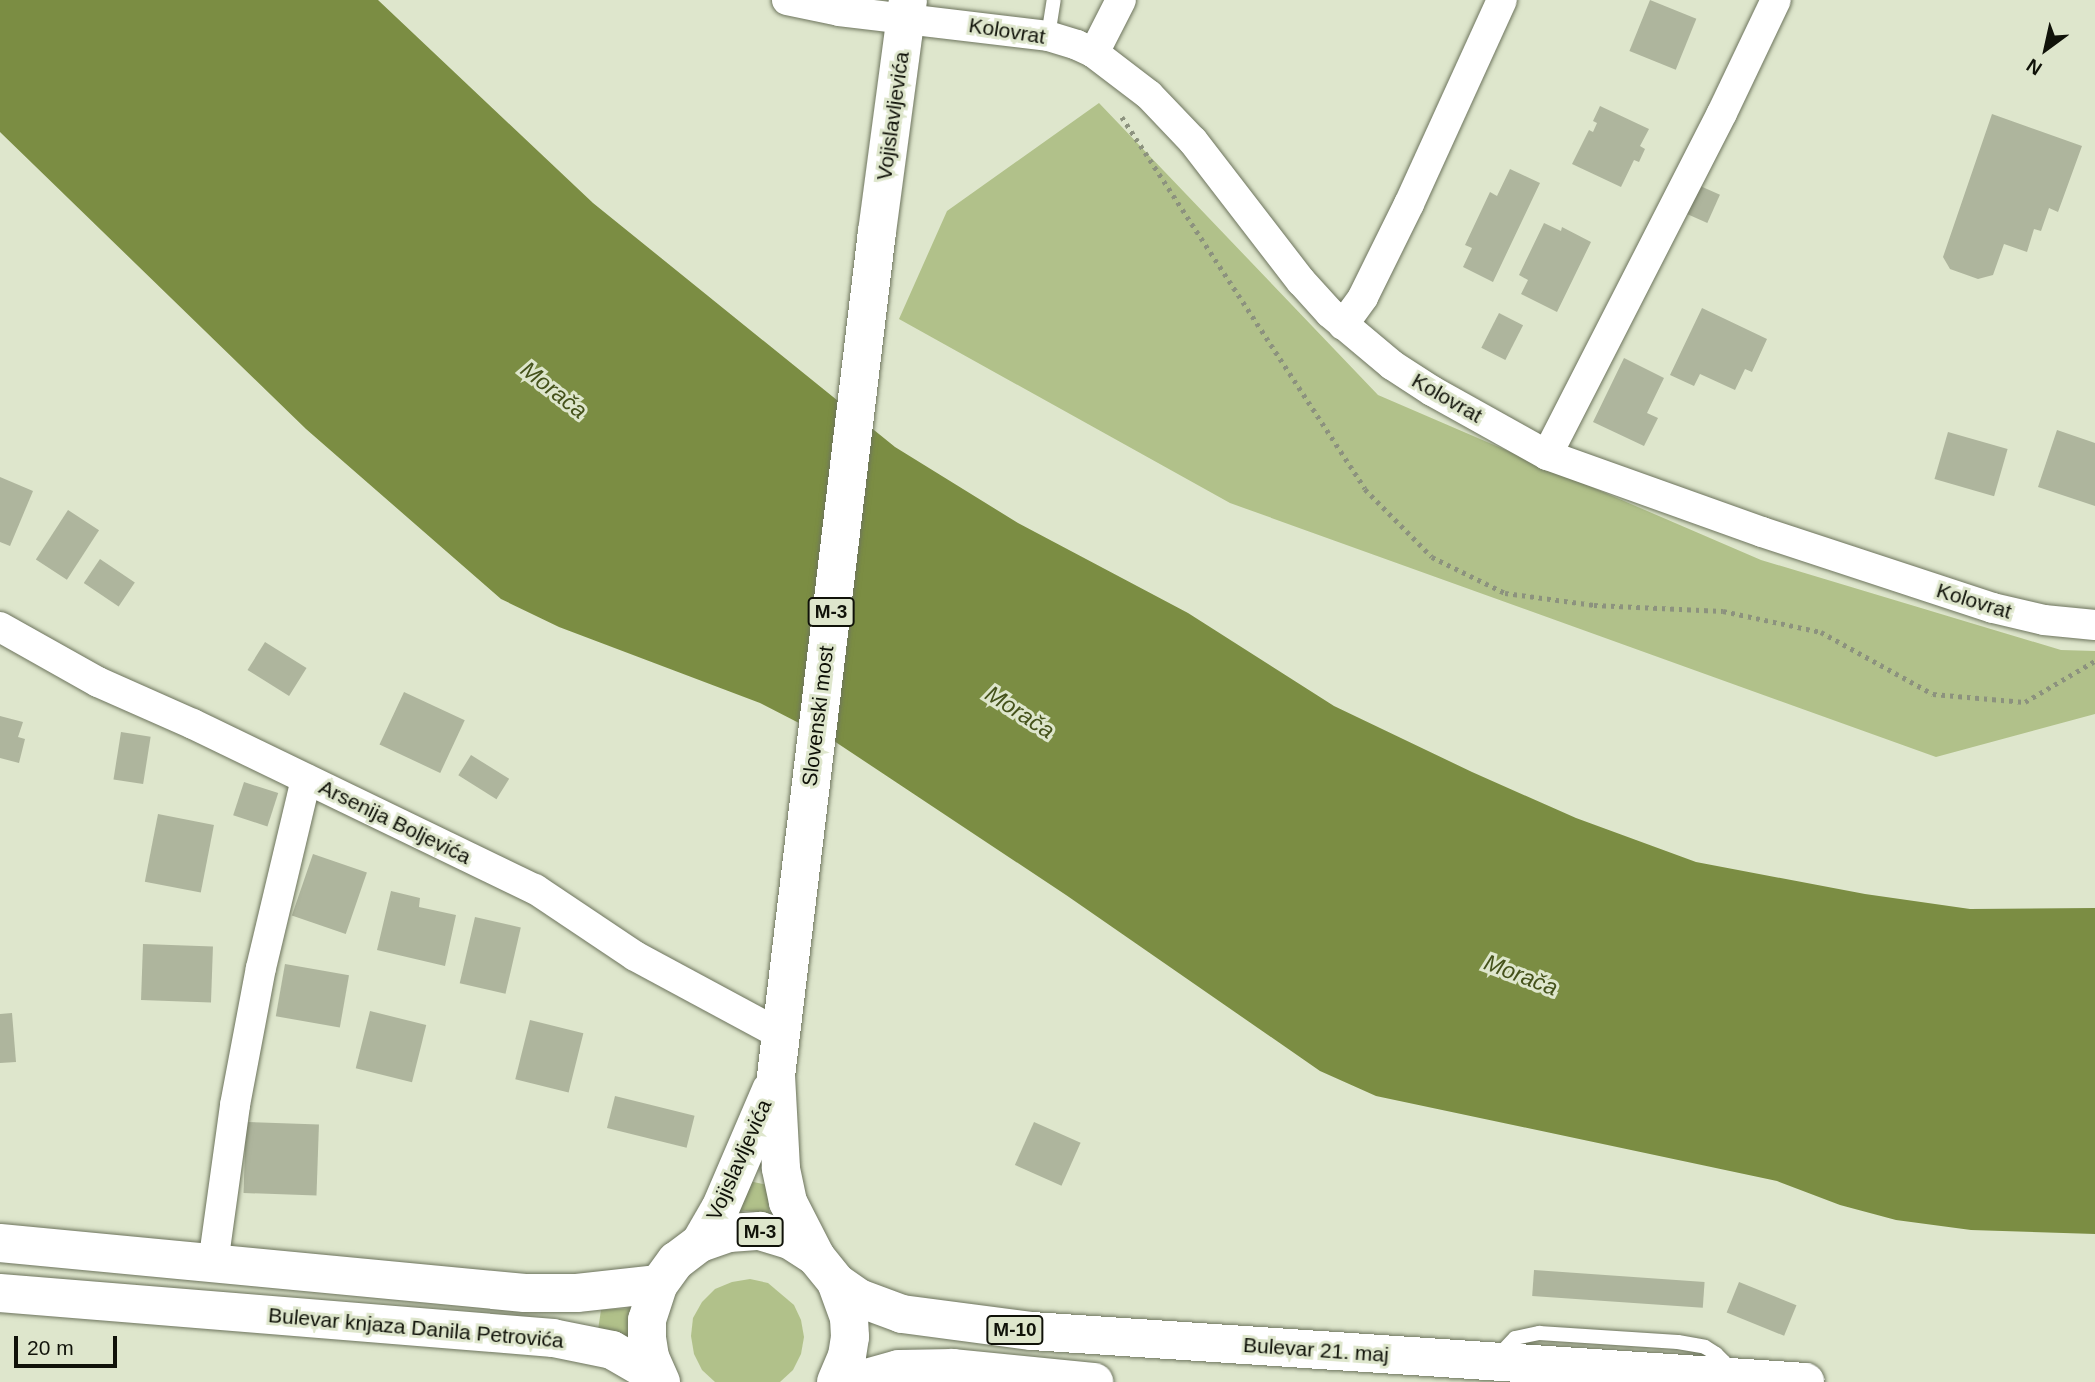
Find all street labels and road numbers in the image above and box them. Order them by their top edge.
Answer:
street label: Kolovrat [967,13,1047,49]
street label: Vojislavljevića [872,50,914,182]
street label: Kolovrat [1407,368,1487,428]
street label: Kolovrat [1933,578,2015,624]
road number: M-3 [806,596,856,628]
street label: Slovenski most [797,644,839,788]
street label: Arsenija Boljevića [315,774,475,870]
street label: Vojislavljevića [701,1096,777,1224]
road number: M-3 [736,1216,784,1248]
street label: Bulevar knjaza Danila Petrovića [267,1303,565,1353]
road number: M-10 [985,1314,1045,1346]
street label: Bulevar 21. maj [1242,1332,1390,1368]

